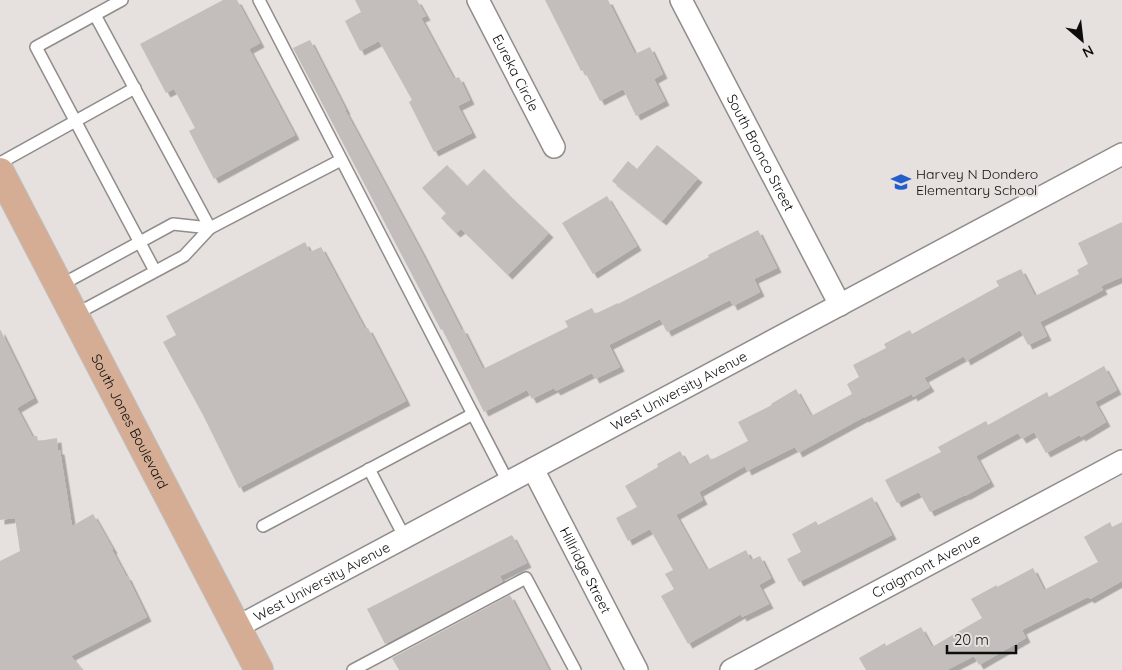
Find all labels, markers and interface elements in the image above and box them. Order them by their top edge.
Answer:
north arrow [1057,15,1107,65]
street label: Eureka Circle [488,31,543,114]
text: N [1079,41,1097,62]
street label: South Bronco Street [723,91,799,214]
place label: Harvey N Dondero Elementary School [916,165,1038,199]
school or university icon: Harvey N Dondero Elementary School [890,171,912,193]
street label: West University Avenue [608,347,750,435]
street label: South Jones Boulevard [87,351,172,492]
street label: Hillridge Street [556,524,615,617]
street label: Craigmont Avenue [869,529,983,602]
street label: West University Avenue [250,538,393,626]
scale bar [947,622,1016,654]
text: 20 m [954,630,989,649]

